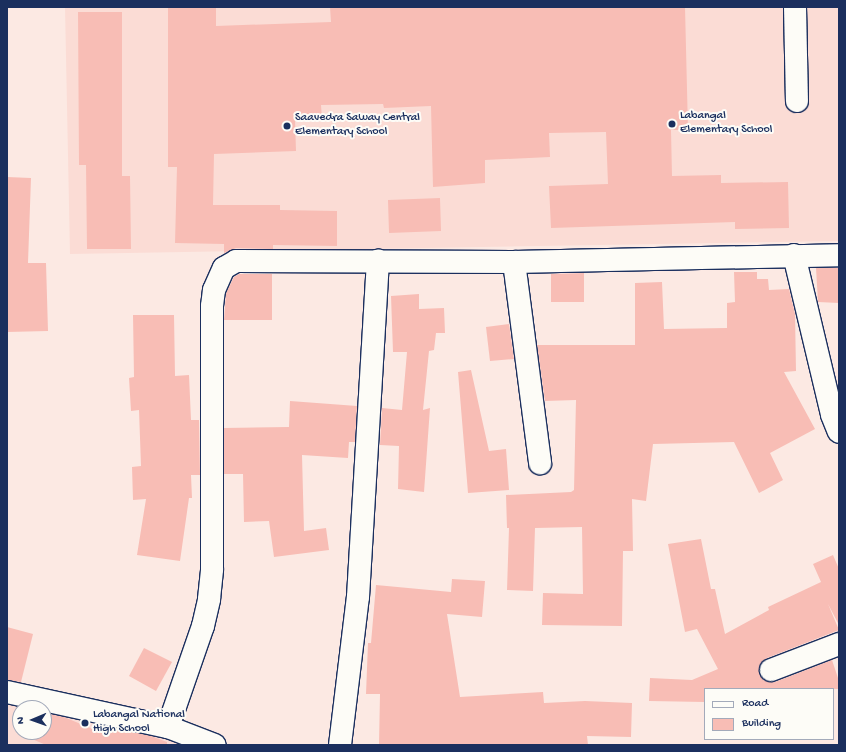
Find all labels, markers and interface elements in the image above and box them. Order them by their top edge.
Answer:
place label: Labangal Elementary School [680,110,772,138]
place label: Saavedra Saway Central Elementary School [295,112,420,140]
marker: Labangal Elementary School [667,119,677,129]
marker: Saavedra Saway Central Elementary School [282,121,292,131]
legend [704,688,834,740]
text: Road [742,697,768,711]
north arrow [12,700,52,740]
place label: Labangal National High School [93,709,185,737]
text: N [15,717,27,724]
text: Building [742,717,781,731]
marker: Labangal National High School [80,718,90,728]

